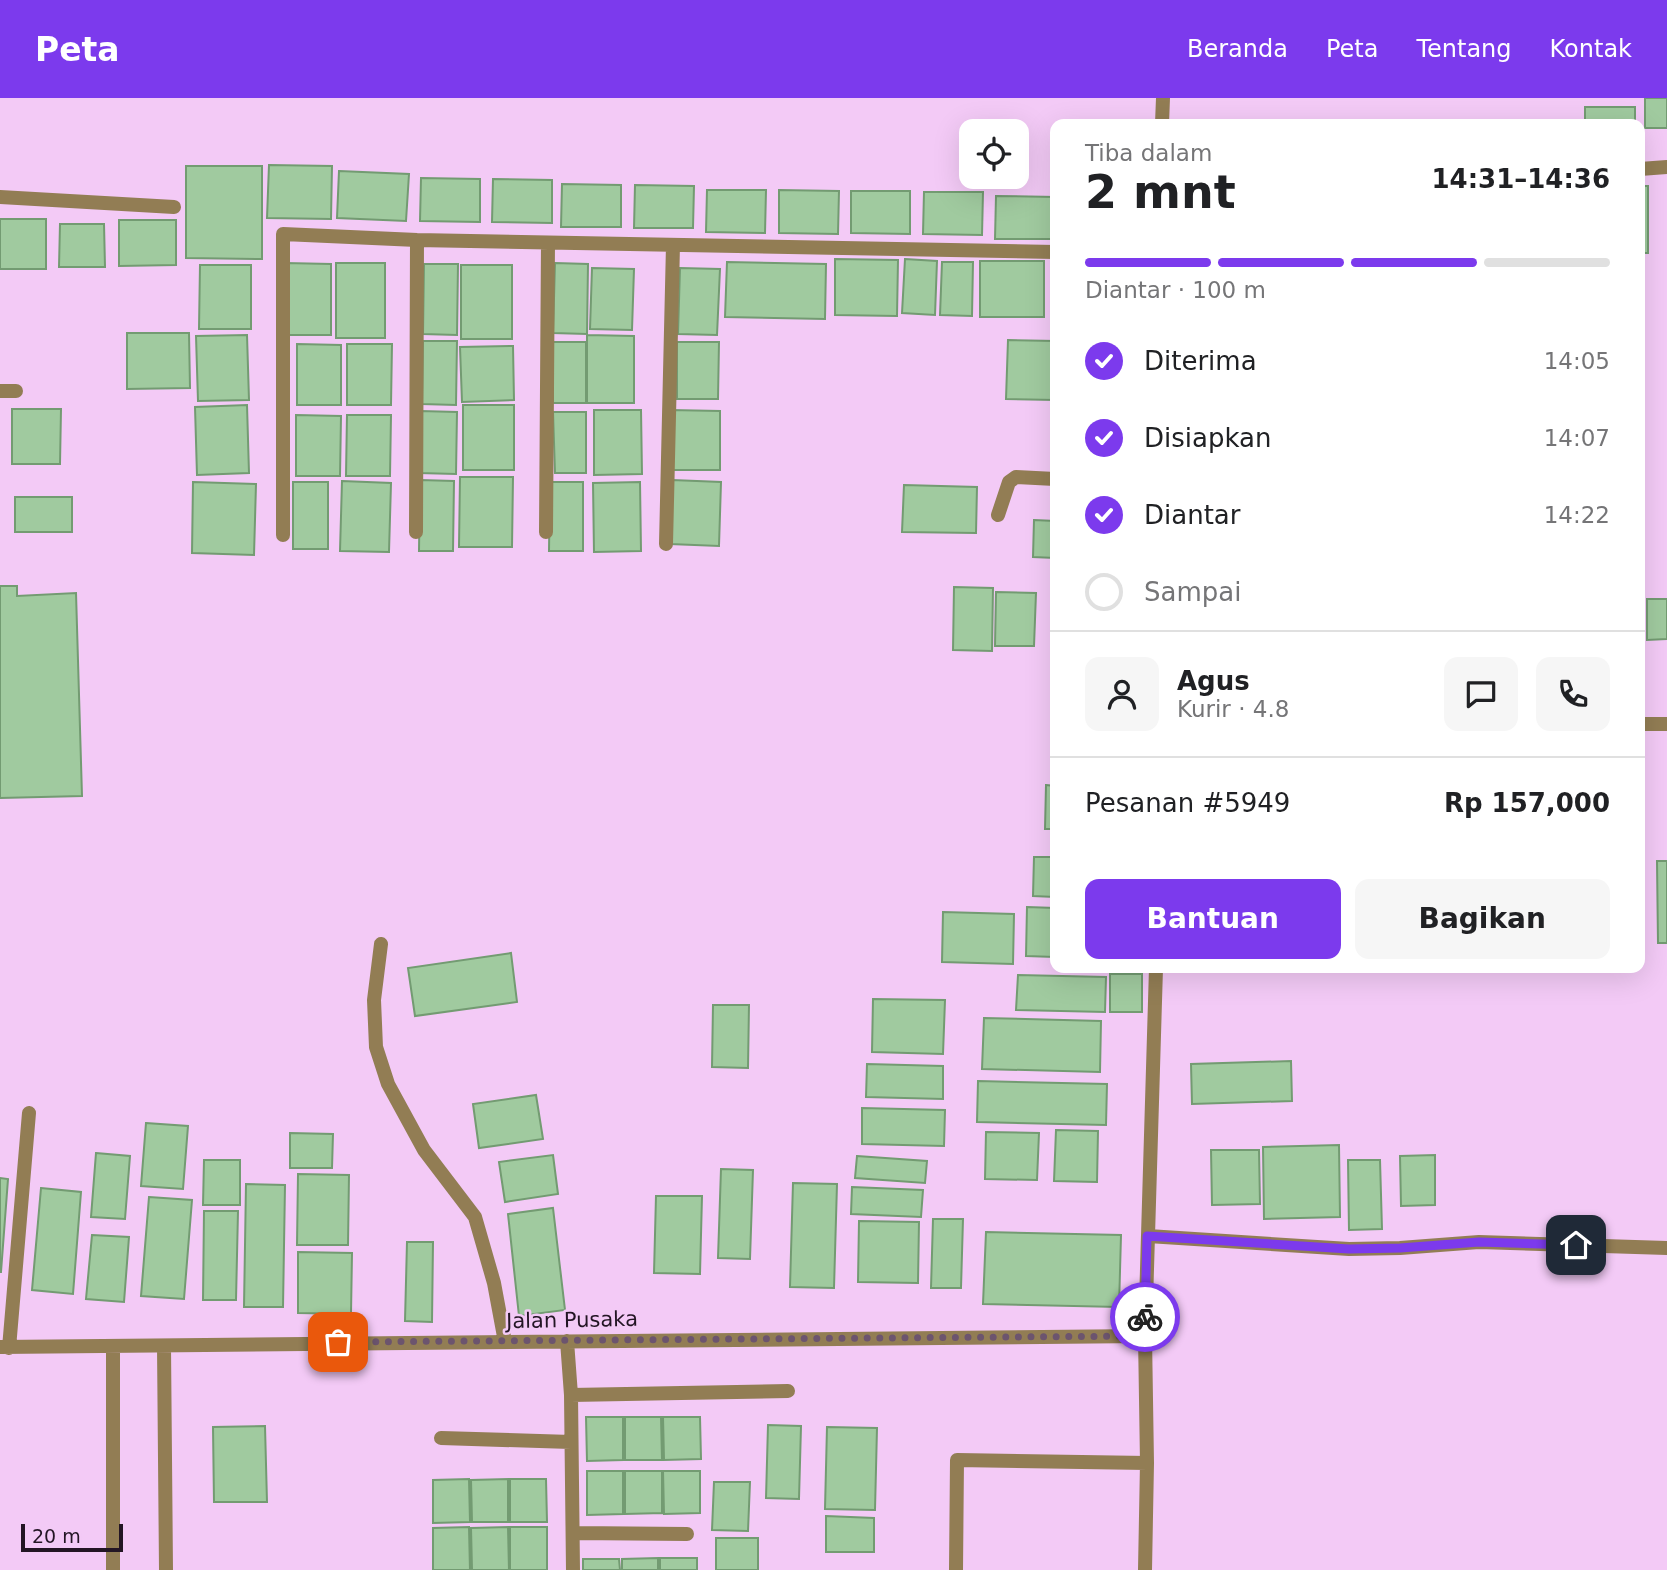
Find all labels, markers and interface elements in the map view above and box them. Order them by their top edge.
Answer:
text: Peta [35,30,120,69]
text: Beranda [1187,35,1288,63]
text: Peta [1326,35,1378,63]
text: Tentang [1416,35,1512,63]
text: Kontak [1550,35,1632,63]
map controls [959,119,1029,189]
button: locate [959,119,1029,189]
text: Tiba dalam [1085,140,1212,166]
text: 14:31–14:36 [1431,164,1610,194]
text: 2 mnt [1085,165,1236,219]
text: Diantar · 100 m [1085,277,1266,303]
icon: check [1085,342,1123,380]
text: Diterima [1144,346,1257,376]
text: 14:05 [1544,348,1610,374]
icon: check [1085,419,1123,457]
text: Disiapkan [1144,423,1271,453]
text: 14:07 [1544,425,1610,451]
icon: check [1085,496,1123,534]
text: Diantar [1144,500,1240,530]
text: 14:22 [1544,502,1610,528]
text: Sampai [1144,577,1241,607]
button: person [1085,657,1159,731]
button: chat [1444,657,1518,731]
button: phone [1536,657,1610,731]
text: Agus [1177,666,1250,696]
text: Kurir · 4.8 [1177,696,1289,722]
text: Pesanan #5949 [1085,788,1290,818]
text: Rp 157,000 [1444,788,1610,818]
button: Bantuan [1085,879,1341,959]
button: Bagikan [1355,879,1610,959]
pin [1546,1215,1606,1275]
icon: home [1557,1226,1595,1264]
courier [1110,1282,1180,1352]
icon: bike [1126,1298,1164,1336]
street label: Jalan Pusaka [504,1307,638,1333]
pin [308,1312,368,1372]
icon: bag [319,1323,357,1361]
scale bar [21,1521,122,1553]
text: 20 m [32,1525,81,1547]

